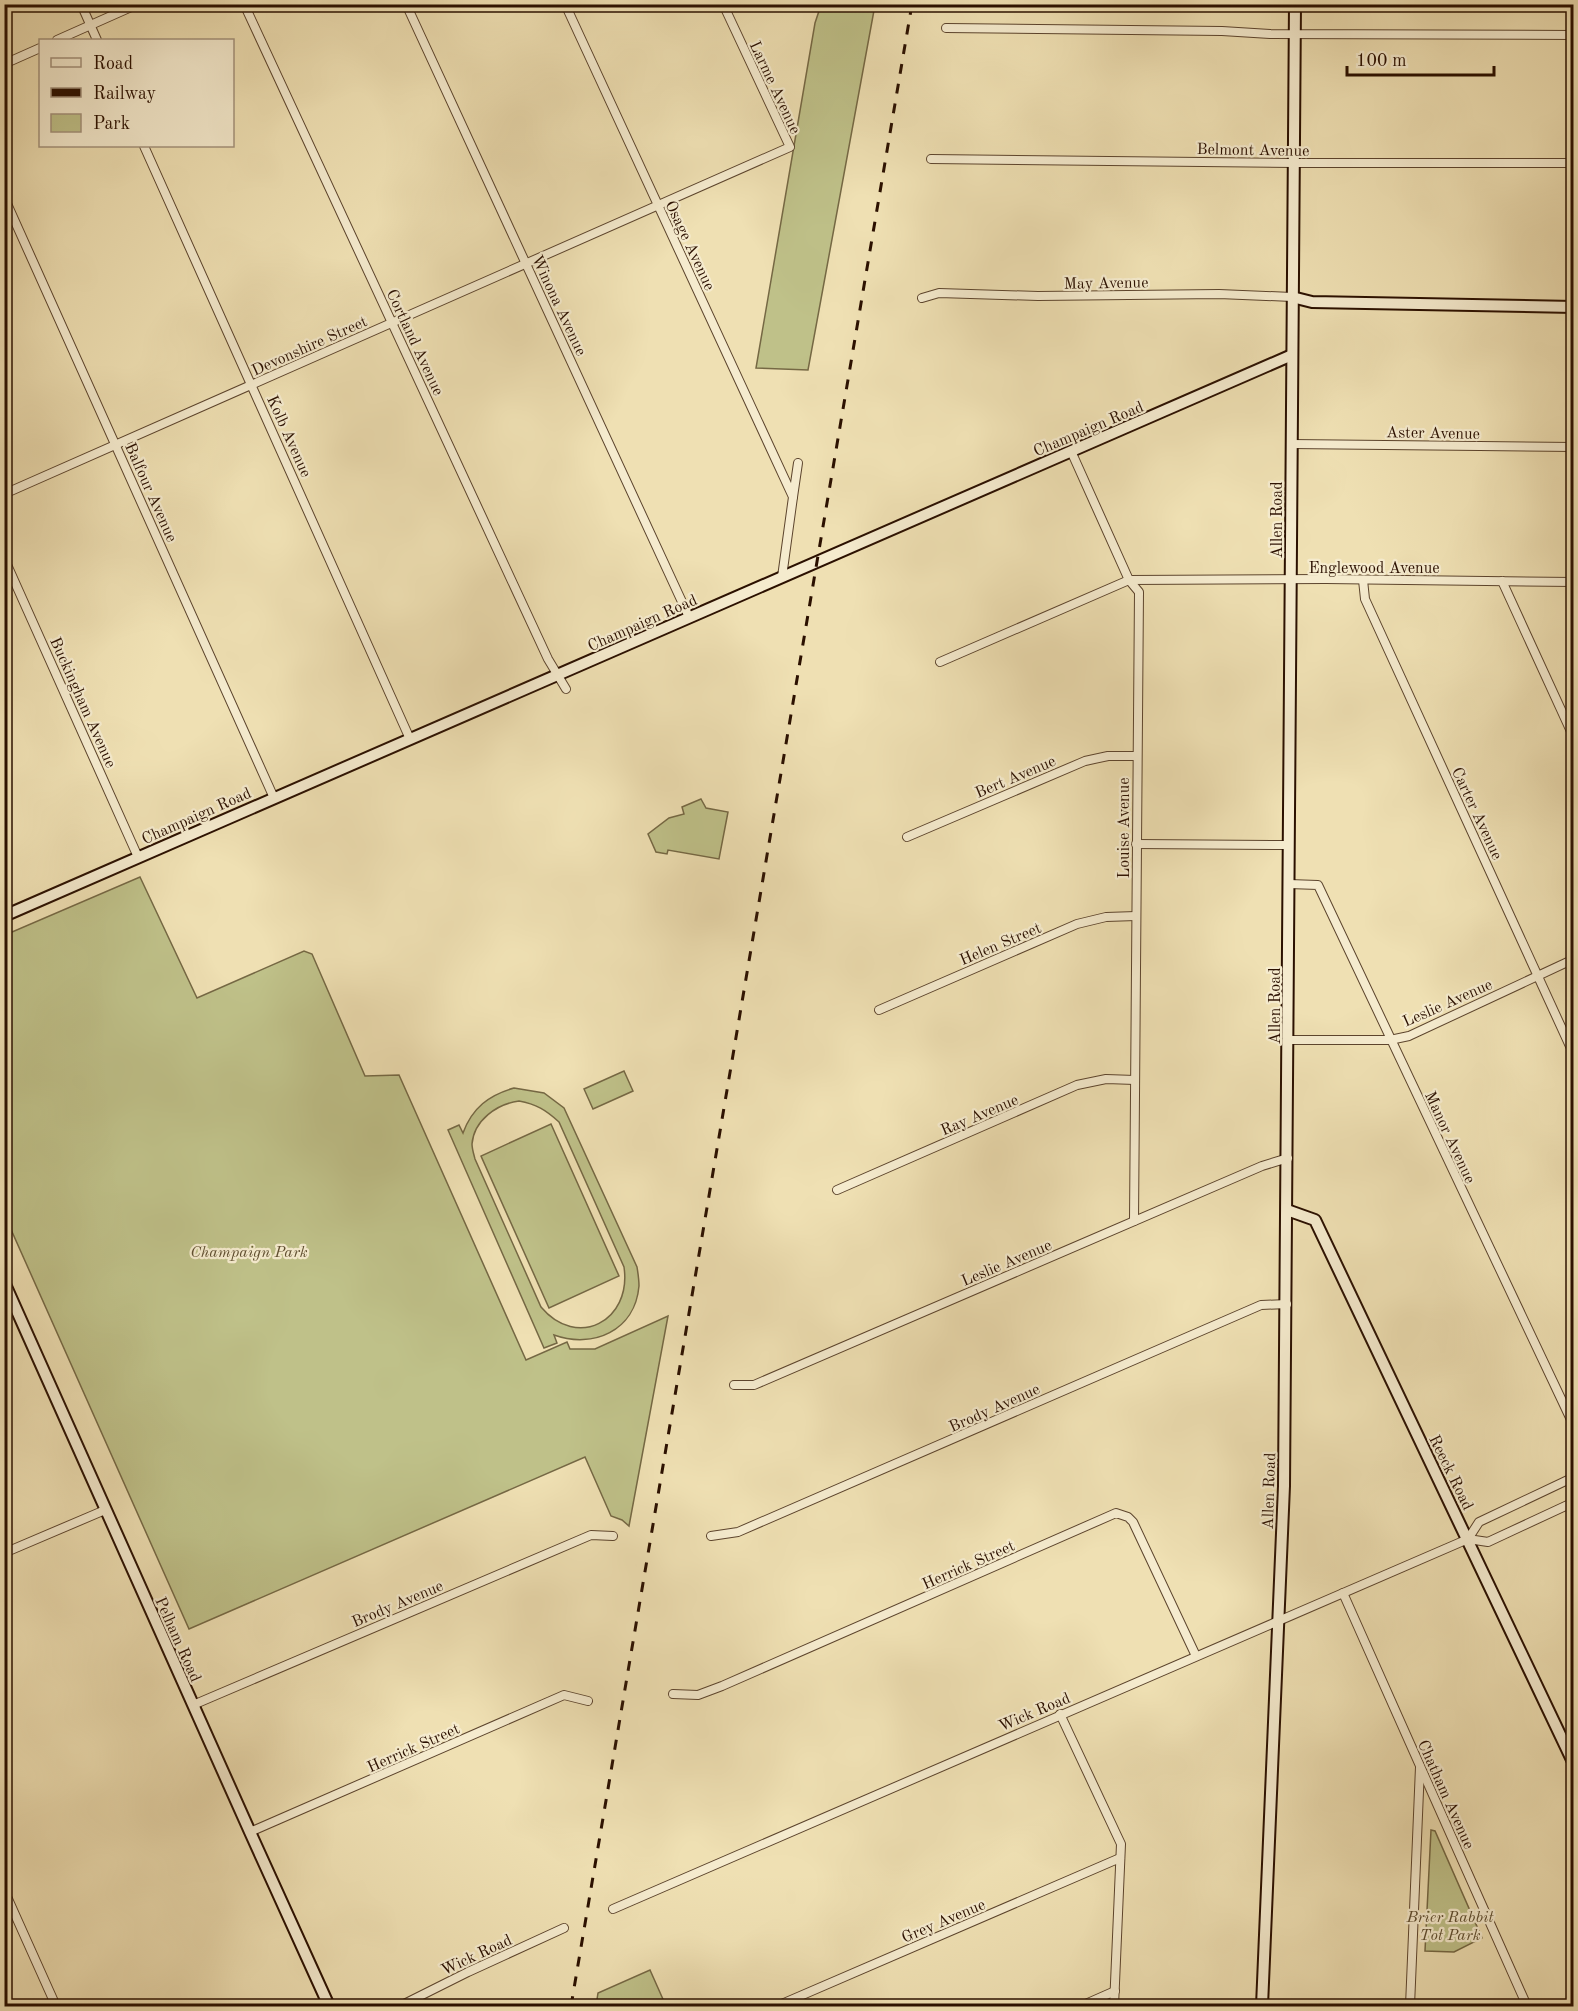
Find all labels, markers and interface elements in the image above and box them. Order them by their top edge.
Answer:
legend [39,39,234,147]
street label: Larme Avenue [746,39,803,137]
scale bar [1347,39,1494,77]
text: 100 m [1356,52,1407,70]
text: Road [93,55,133,73]
text: Railway [93,85,156,103]
text: Park [93,115,130,133]
street label: Belmont Avenue [1196,142,1310,160]
street label: Osage Avenue [661,198,717,293]
street label: Winona Avenue [528,253,588,359]
street label: May Avenue [1063,275,1149,293]
street label: Cortland Avenue [383,287,446,398]
street label: Devonshire Street [250,314,370,380]
street label: Kolb Avenue [263,393,313,480]
street label: Champaign Road [1031,399,1146,460]
street label: Aster Avenue [1386,425,1480,443]
street label: Balfour Avenue [121,441,179,545]
street label: Allen Road [1270,482,1286,559]
street label: Englewood Avenue [1308,561,1440,577]
street label: Champaign Road [586,593,700,655]
street label: Buckingham Avenue [46,635,118,771]
street label: Bert Avenue [973,754,1058,802]
street label: Carter Avenue [1448,765,1505,863]
street label: Louise Avenue [1117,777,1133,879]
street label: Champaign Road [140,786,254,848]
street label: Helen Street [958,920,1044,969]
street label: Allen Road [1268,968,1284,1045]
street label: Leslie Avenue [1401,977,1495,1031]
street label: Manor Avenue [1421,1089,1478,1186]
street label: Ray Avenue [939,1092,1021,1139]
street label: Leslie Avenue [959,1238,1054,1290]
park label: Champaign Park [190,1245,308,1261]
street label: Brody Avenue [947,1382,1043,1436]
street label: Reeck Road [1425,1433,1475,1513]
street label: Allen Road [1261,1452,1279,1530]
street label: Herrick Street [920,1538,1018,1593]
street label: Brody Avenue [350,1578,446,1631]
street label: Pelham Road [151,1595,203,1685]
street label: Wick Road [997,1691,1073,1735]
street label: Herrick Street [365,1721,463,1776]
street label: Chatham Avenue [1414,1738,1476,1852]
street label: Grey Avenue [900,1897,988,1947]
park label: Brier Rabbit Tot Park [1405,1910,1494,1944]
street label: Wick Road [439,1932,515,1979]

